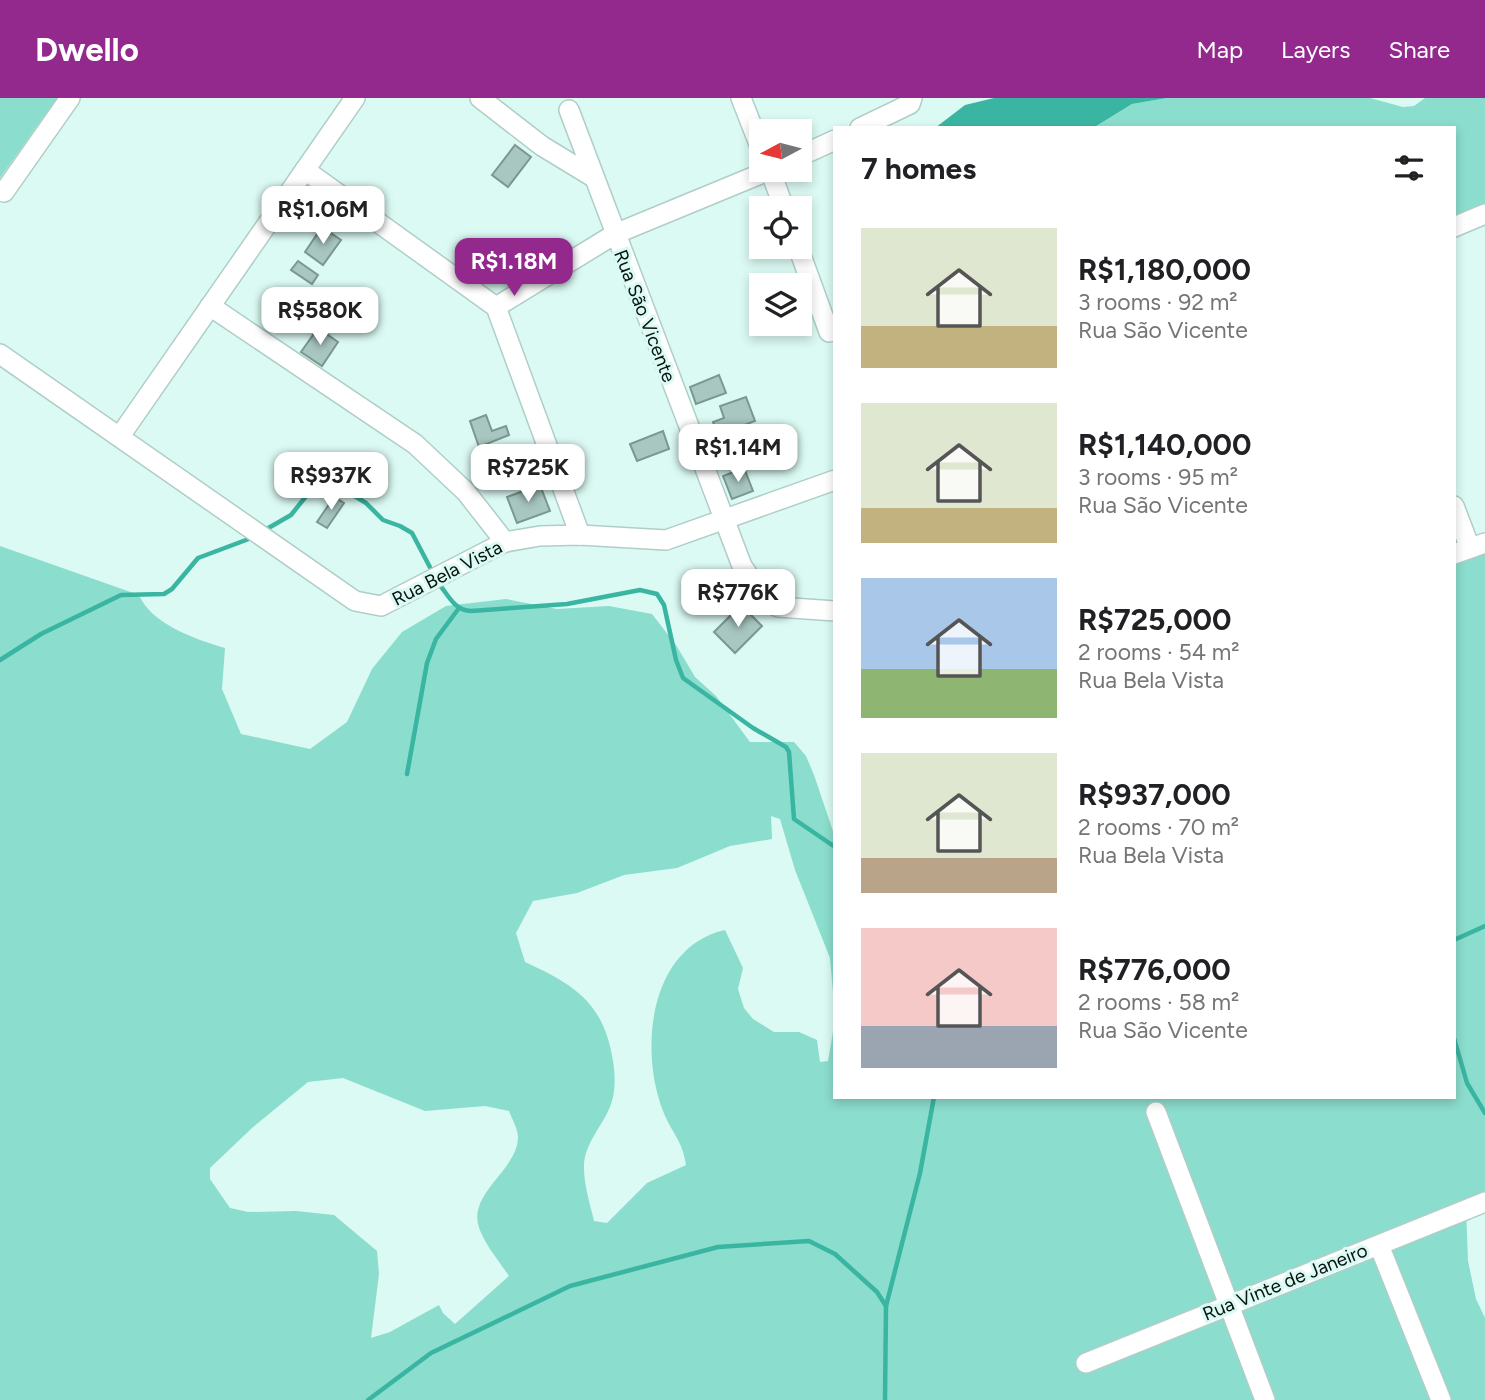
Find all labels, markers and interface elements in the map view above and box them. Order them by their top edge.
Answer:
text: Dwello [35,30,139,69]
text: Map [1196,35,1243,64]
text: Layers [1281,35,1350,64]
text: Share [1388,35,1450,64]
north arrow [749,119,812,182]
map controls [749,119,812,336]
icon: filters [1390,149,1428,187]
text: 7 homes [861,150,976,187]
pin: R$1.06M [258,186,388,246]
text: R$1.06M [278,195,368,223]
button: locate [749,196,812,259]
pin: R$1.18M [449,238,579,298]
street label: Rua São Vicente [609,246,681,386]
text: R$1.18M [471,247,557,275]
text: R$1,180,000 [1078,251,1251,288]
icon: home [917,256,1001,340]
button: layers [749,273,812,336]
pin: R$580K [263,288,377,347]
text: 3 rooms · 92 m² [1078,288,1238,316]
text: R$580K [277,296,363,324]
text: Rua São Vicente [1078,316,1248,344]
pin: R$1.14M [673,424,803,484]
text: R$1,140,000 [1078,426,1251,463]
icon: home [917,431,1001,515]
text: R$1.14M [695,433,781,461]
pin: R$725K [471,444,585,504]
pin: R$937K [274,452,388,512]
text: R$725K [487,453,569,481]
text: R$937K [290,461,372,489]
text: 3 rooms · 95 m² [1078,463,1238,491]
text: Rua São Vicente [1078,491,1248,519]
street label: Rua Bela Vista [388,535,506,611]
pin: R$776K [681,570,795,629]
text: R$776K [697,578,779,606]
text: R$725,000 [1078,601,1231,638]
icon: home [917,606,1001,690]
text: 2 rooms · 54 m² [1078,638,1240,666]
text: Rua Bela Vista [1078,666,1224,694]
text: R$937,000 [1078,776,1231,813]
icon: home [917,781,1001,865]
text: 2 rooms · 70 m² [1078,813,1239,841]
text: Rua Bela Vista [1078,841,1224,869]
text: R$776,000 [1078,951,1231,988]
icon: home [917,956,1001,1040]
text: 2 rooms · 58 m² [1078,988,1239,1016]
text: Rua São Vicente [1078,1016,1248,1044]
street label: Rua Vinte de Janeiro [1199,1238,1371,1326]

